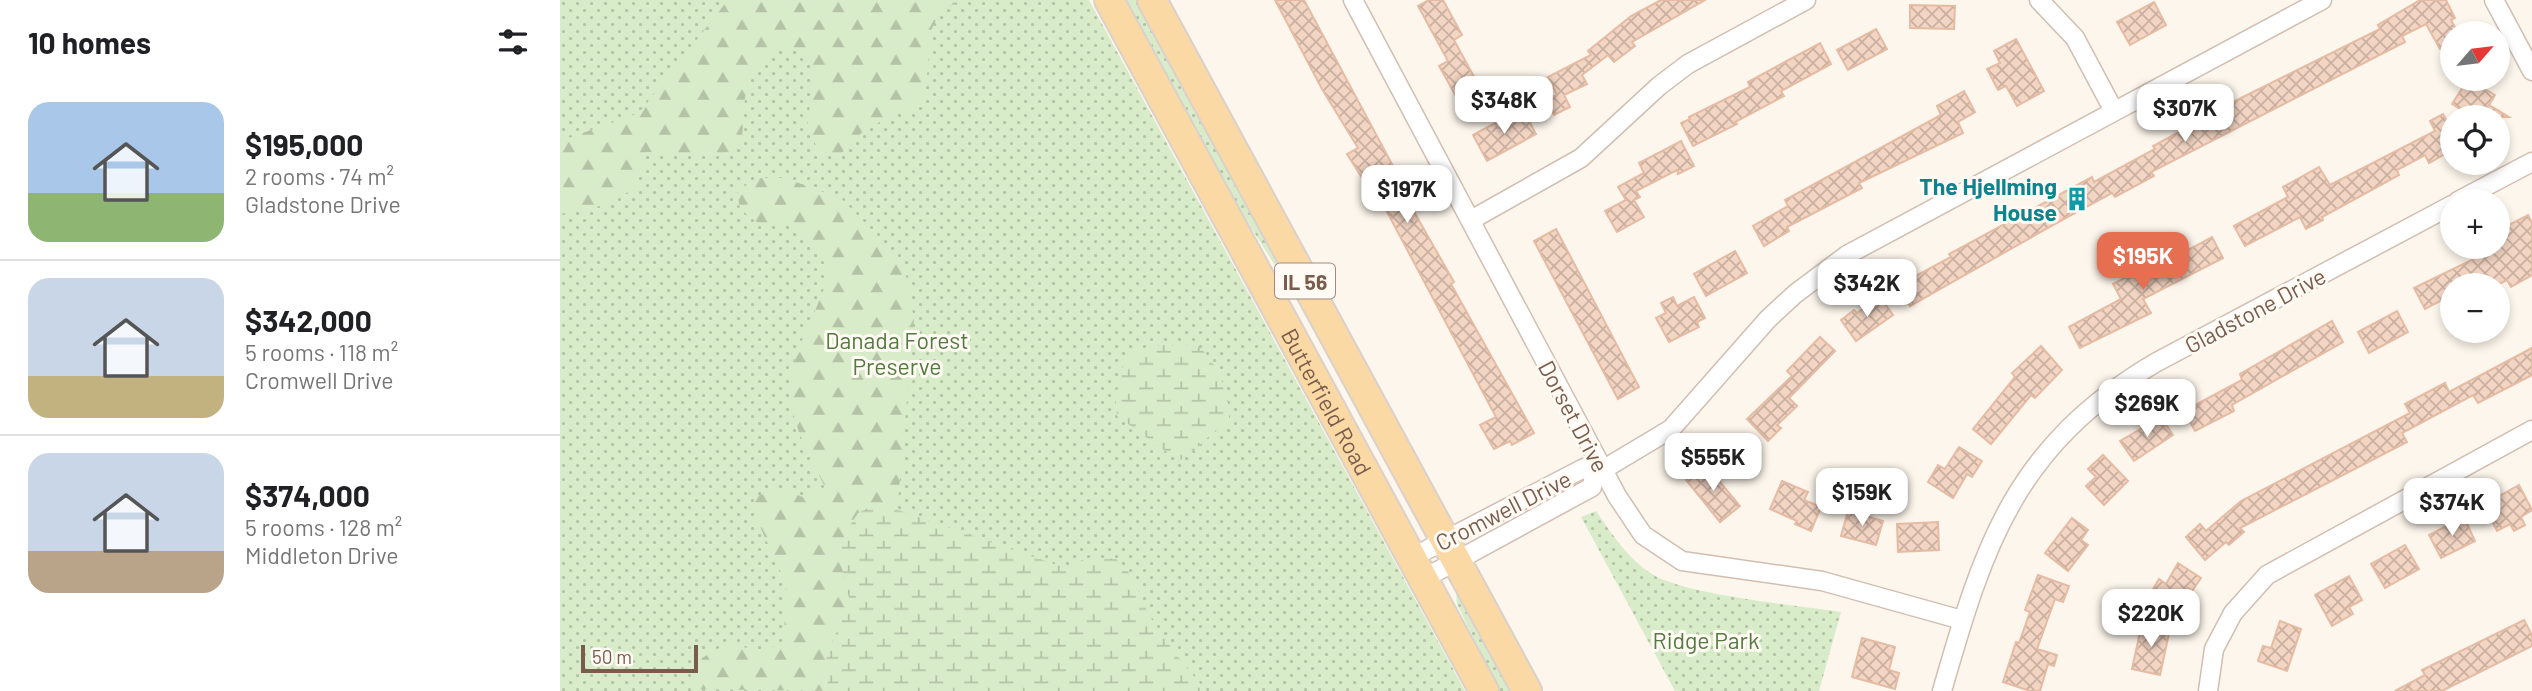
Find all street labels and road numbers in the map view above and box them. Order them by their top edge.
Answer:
street label: Gladstone Drive [2180,261,2330,359]
road number: IL 56 [1275,264,1335,298]
street label: Butterfield Road [1276,323,1378,480]
street label: Dorset Drive [1533,355,1615,477]
street label: Cromwell Drive [1431,464,1575,556]

